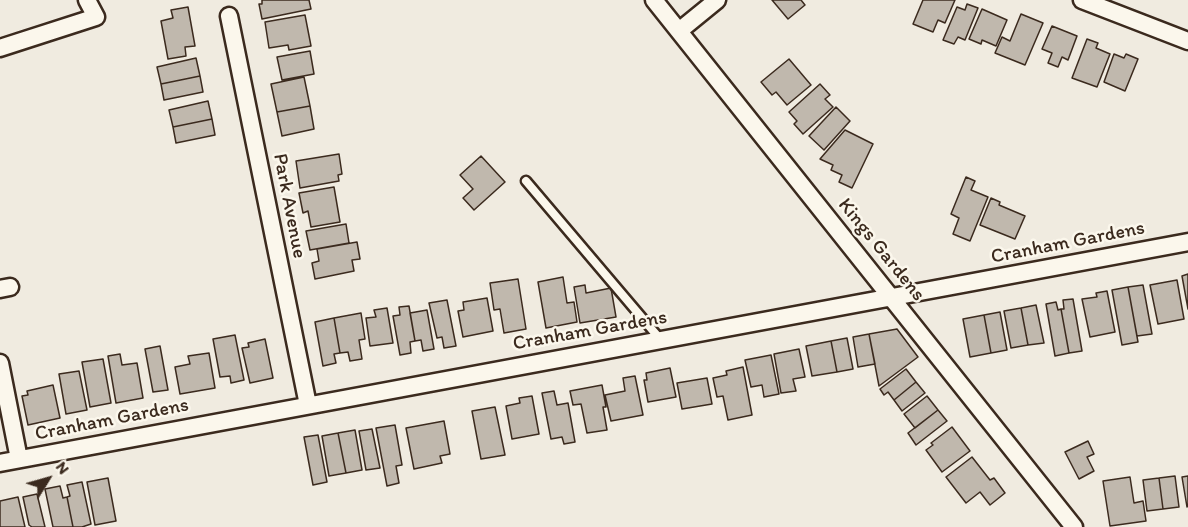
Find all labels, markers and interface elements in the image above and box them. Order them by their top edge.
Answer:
street label: Park Avenue [267,151,311,261]
street label: Kings Gardens [832,194,930,306]
street label: Cranham Gardens [989,216,1147,270]
street label: Cranham Gardens [511,306,669,356]
street label: Cranham Gardens [33,393,191,447]
north arrow [18,449,78,509]
text: N [52,458,74,478]

